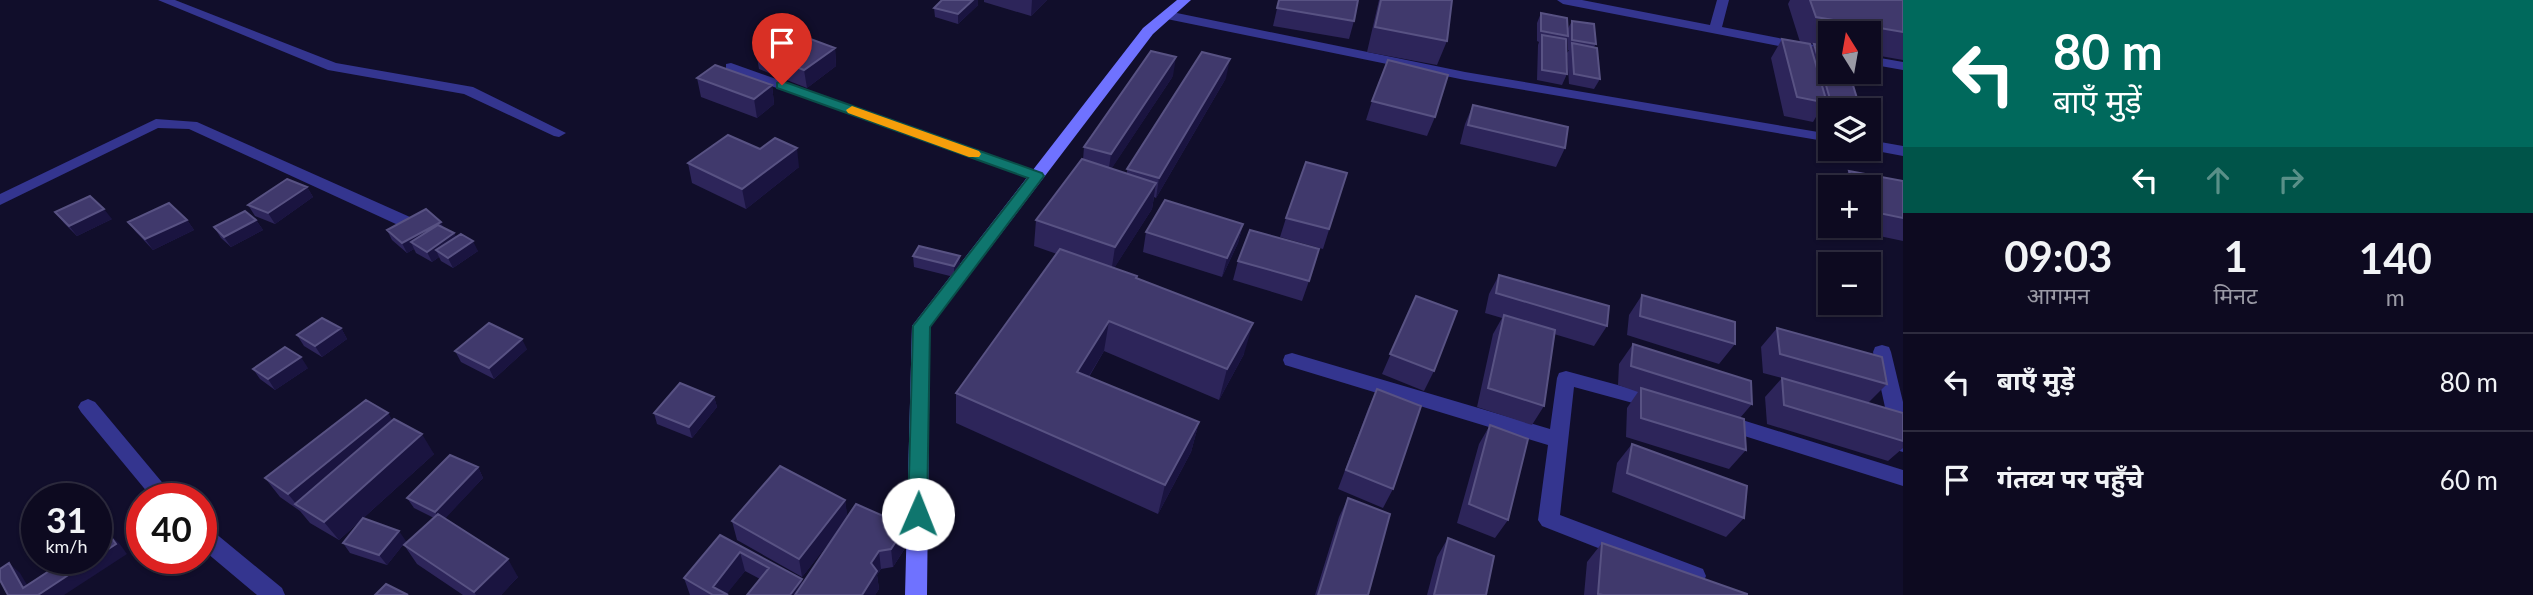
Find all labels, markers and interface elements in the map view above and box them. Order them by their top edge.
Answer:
pin [752,13,812,85]
north arrow [1818,21,1881,84]
map controls [1818,21,1881,315]
text: 80 m [2053,22,2163,80]
icon: arrive [763,24,801,62]
icon: left [1938,28,2029,119]
text: बाएँ मुड़ें [2053,81,2142,120]
button: layers [1818,98,1881,161]
icon: left [2126,161,2164,199]
icon: ahead [2199,161,2237,199]
icon: right [2272,161,2310,199]
button: + [1818,175,1881,238]
text: 09:03 [2004,231,2112,281]
text: 1 [2223,231,2248,281]
text: 140 [2359,233,2432,283]
button: − [1818,252,1881,315]
text: आगमन [2027,281,2090,309]
text: मिनट [2214,281,2258,309]
text: m [2386,283,2405,311]
icon: left [1938,363,1976,401]
text: बाएँ मुड़ें [1997,364,2075,396]
text: 80 m [2440,366,2498,398]
icon: arrive [1938,461,1976,499]
text: गंतव्य पर पहुँचे [1997,462,2143,494]
text: 60 m [2440,464,2498,496]
position arrow [881,477,955,551]
speed limit sign: 40 [126,483,217,574]
text: 31 [46,498,87,540]
text: km/h [45,535,88,557]

